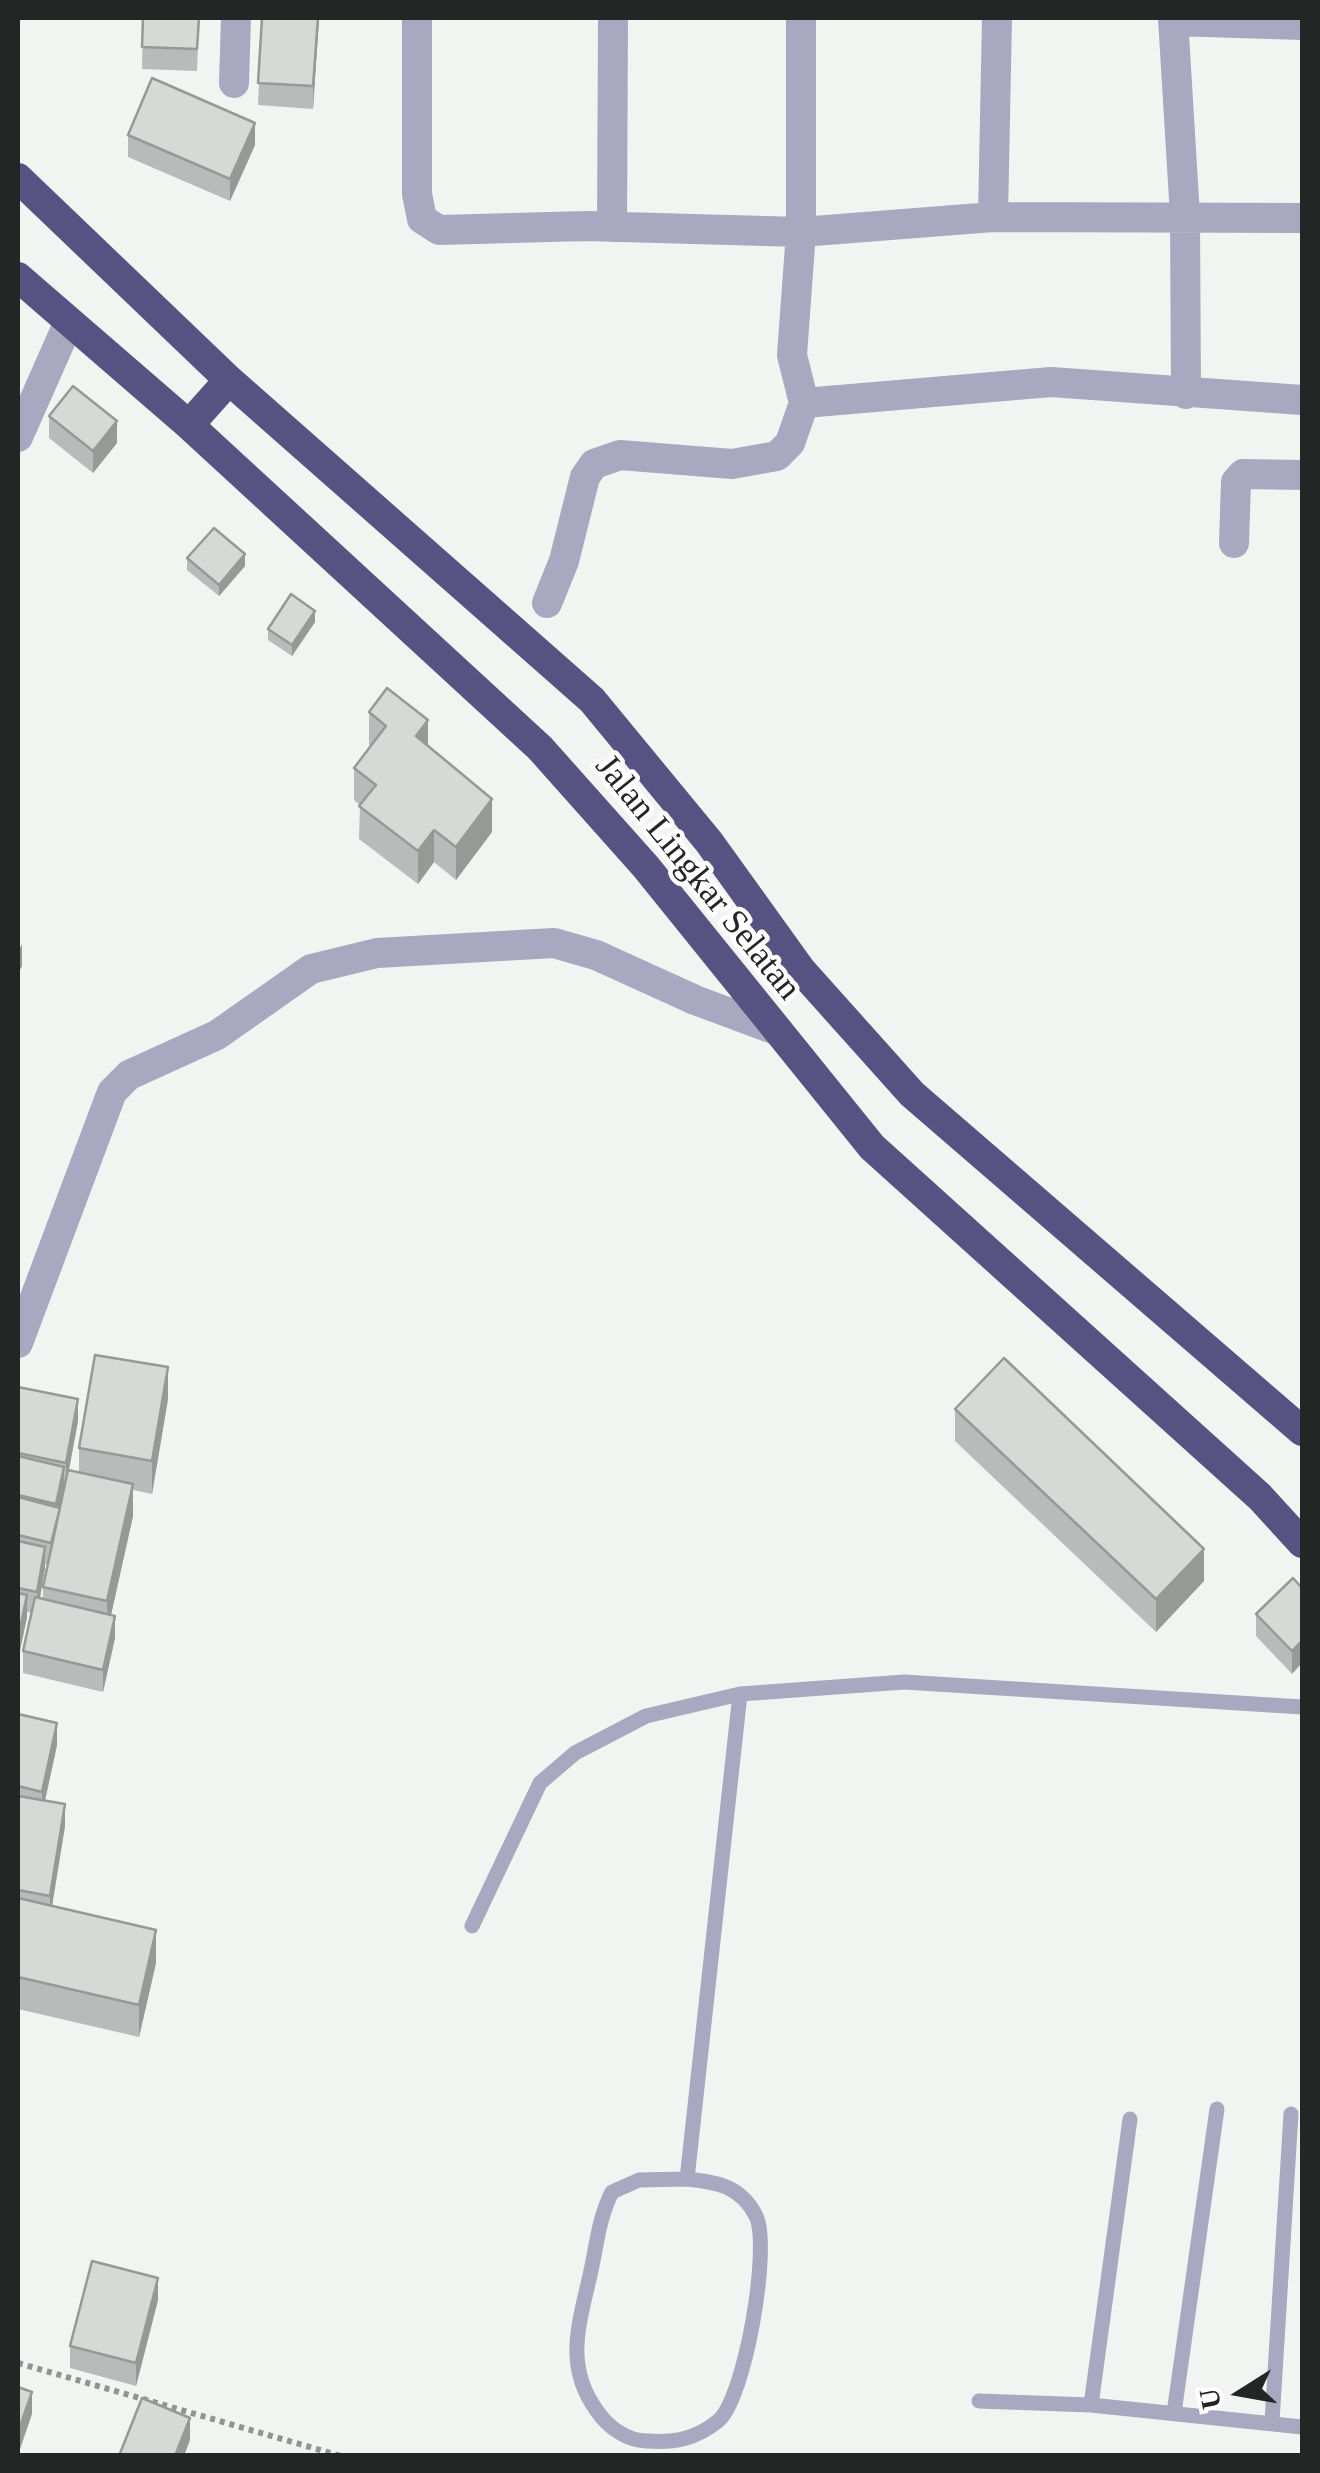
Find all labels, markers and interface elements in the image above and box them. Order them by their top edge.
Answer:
street label: Jalan Lingkar Selatan [585,747,809,1009]
north arrow [1190,2343,1290,2443]
text: U [1193,2386,1227,2412]

